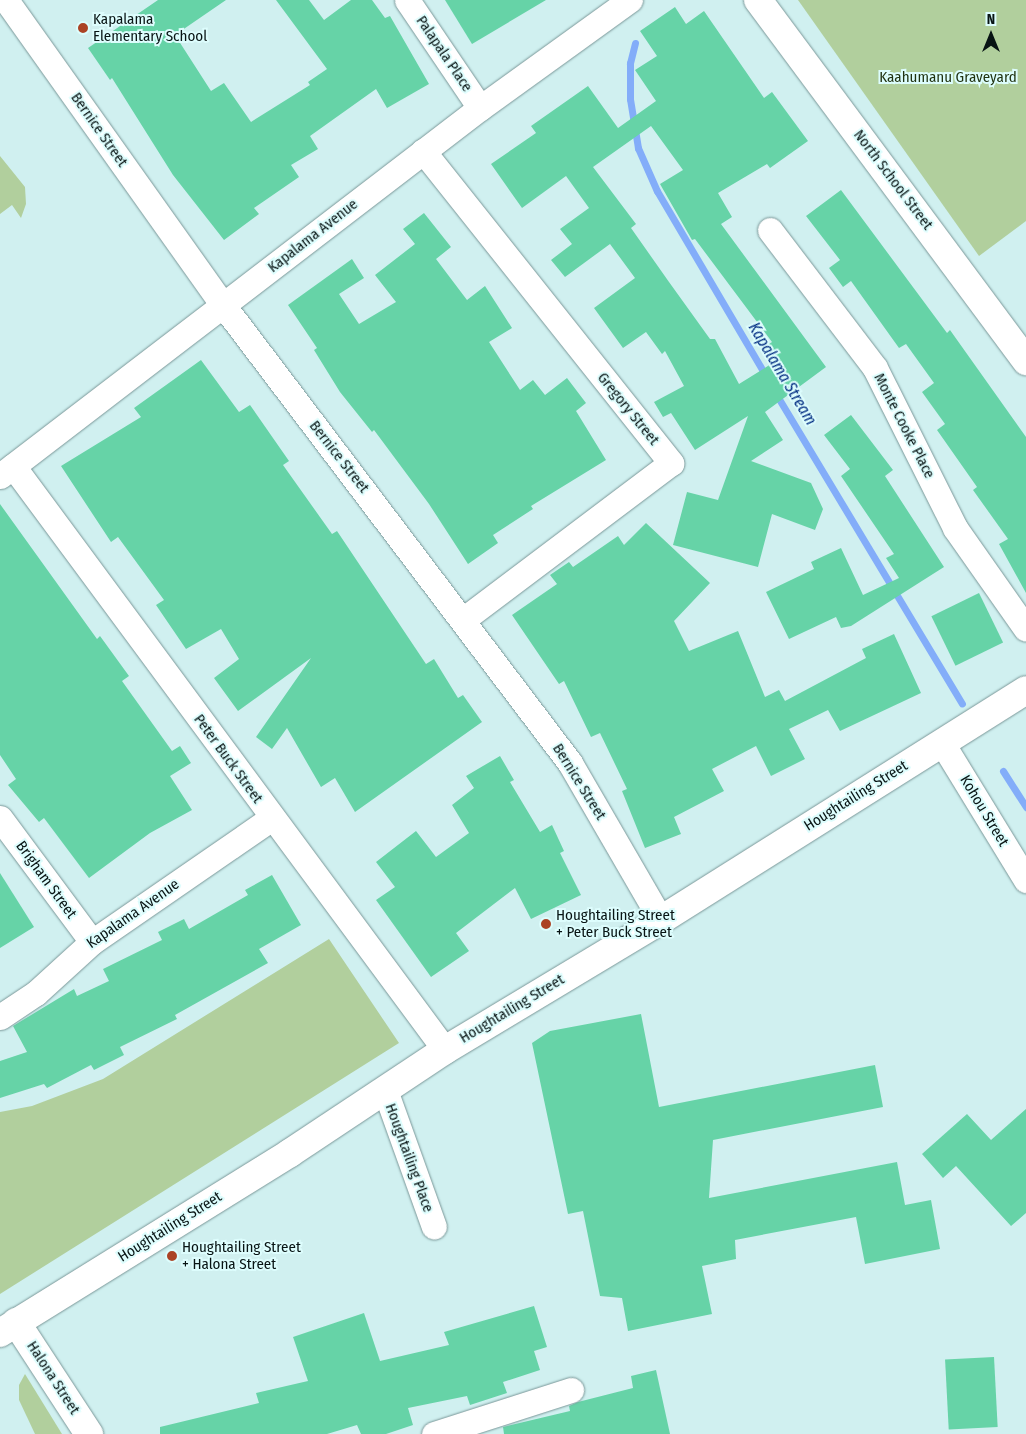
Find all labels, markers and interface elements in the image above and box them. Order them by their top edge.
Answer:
place label: Kapalama Elementary School [93,10,207,45]
north arrow [966,10,1016,60]
text: N [987,11,995,28]
street label: Palapala Place [412,13,476,95]
marker: Kapalama Elementary School [77,22,89,34]
park label: Kaahumanu Graveyard [879,69,1017,87]
street label: Bernice Street [67,89,131,171]
street label: North School Street [850,126,936,234]
street label: Kapalama Avenue [265,195,361,277]
water label: Kapalama Stream [744,319,820,429]
street label: Gregory Street [593,369,663,449]
street label: Monte Cooke Place [870,370,938,482]
street label: Bernice Street [305,417,373,497]
street label: Peter Buck Street [190,711,266,807]
street label: Bernice Street [548,741,610,823]
street label: Houghtailing Street [801,757,911,835]
street label: Kohou Street [956,772,1012,850]
street label: Brigham Street [12,838,80,922]
street label: Kapalama Avenue [83,875,183,953]
place label: Houghtailing Street + Peter Buck Street [556,906,675,941]
marker: Houghtailing Street + Peter Buck Street [540,918,552,930]
street label: Houghtailing Street [456,971,568,1047]
street label: Houghtailing Place [381,1101,437,1215]
street label: Houghtailing Street [115,1188,225,1266]
place label: Houghtailing Street + Halona Street [182,1238,301,1273]
marker: Houghtailing Street + Halona Street [166,1250,178,1262]
street label: Halona Street [23,1338,83,1418]

